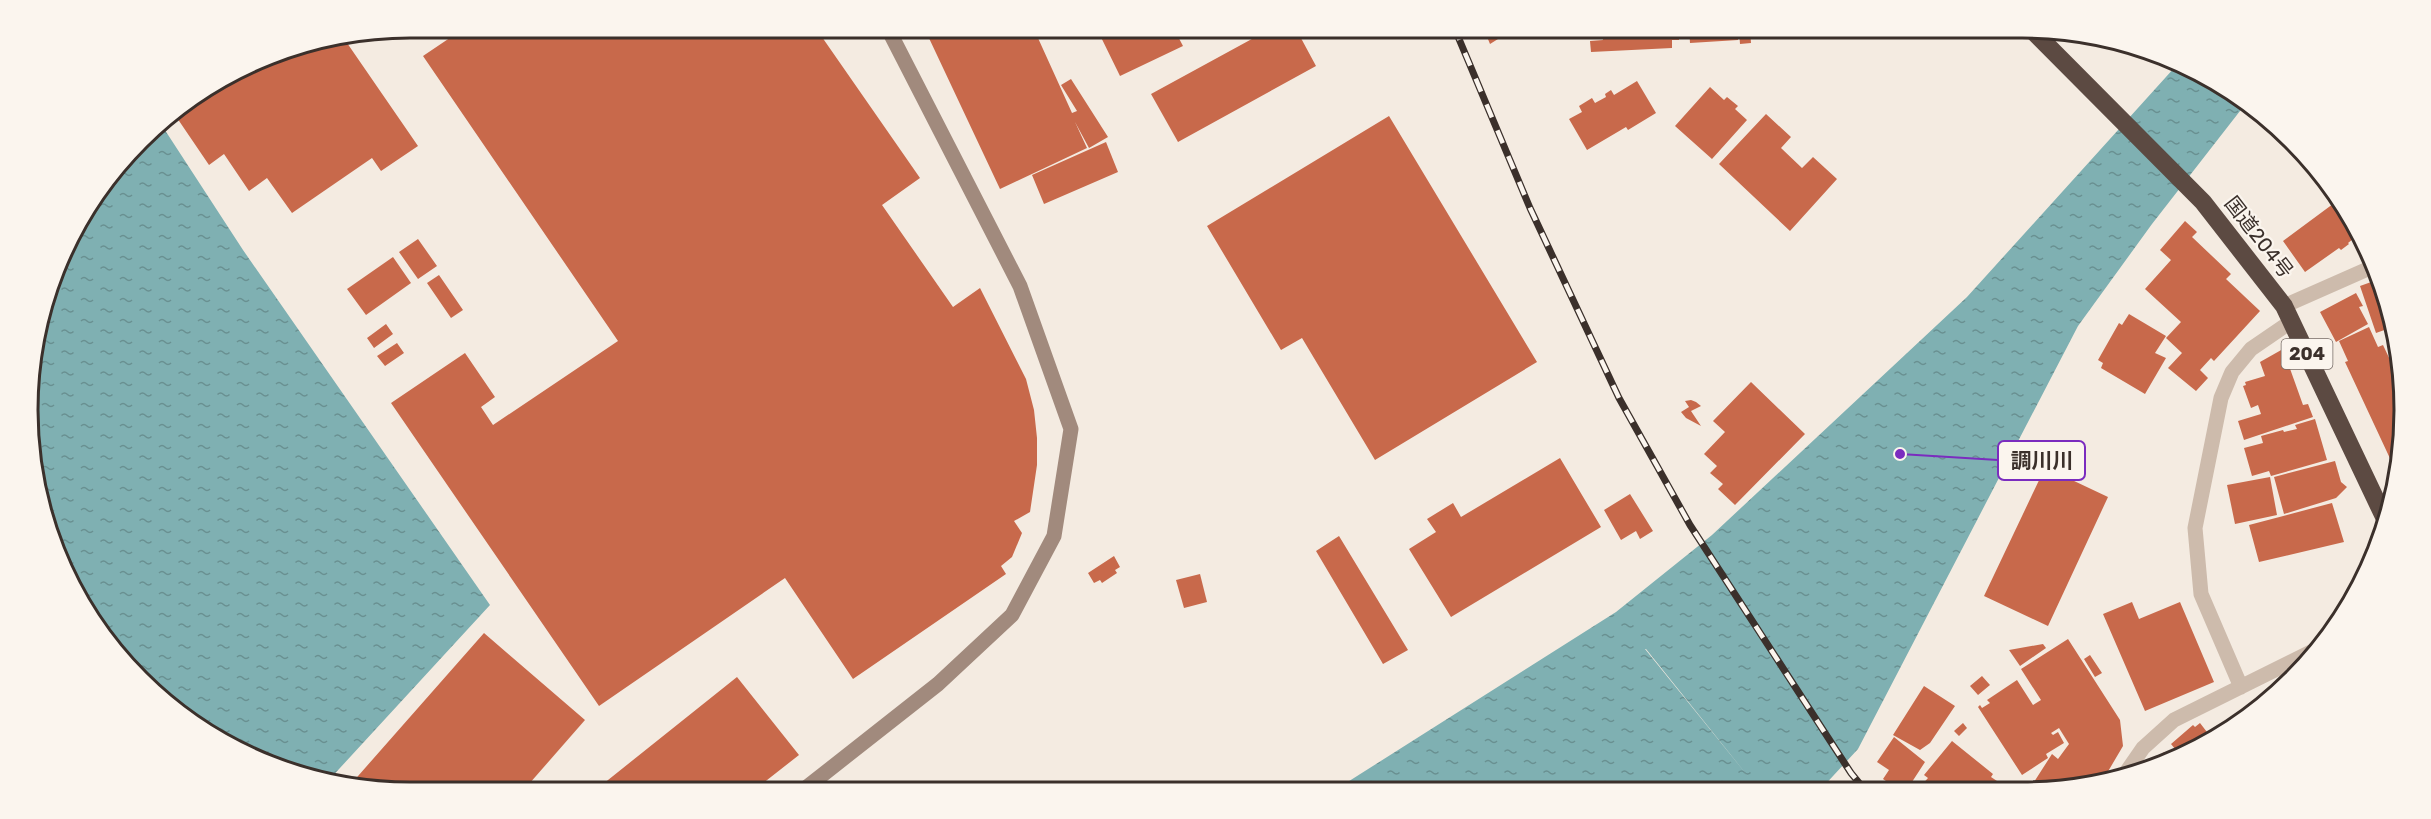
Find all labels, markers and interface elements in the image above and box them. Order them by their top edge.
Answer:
street label: 国道204号 [2220,191,2298,283]
road number: 204 [2282,339,2332,369]
callout: 調川川 [1998,441,2085,480]
text: 調川川 [2011,448,2074,473]

